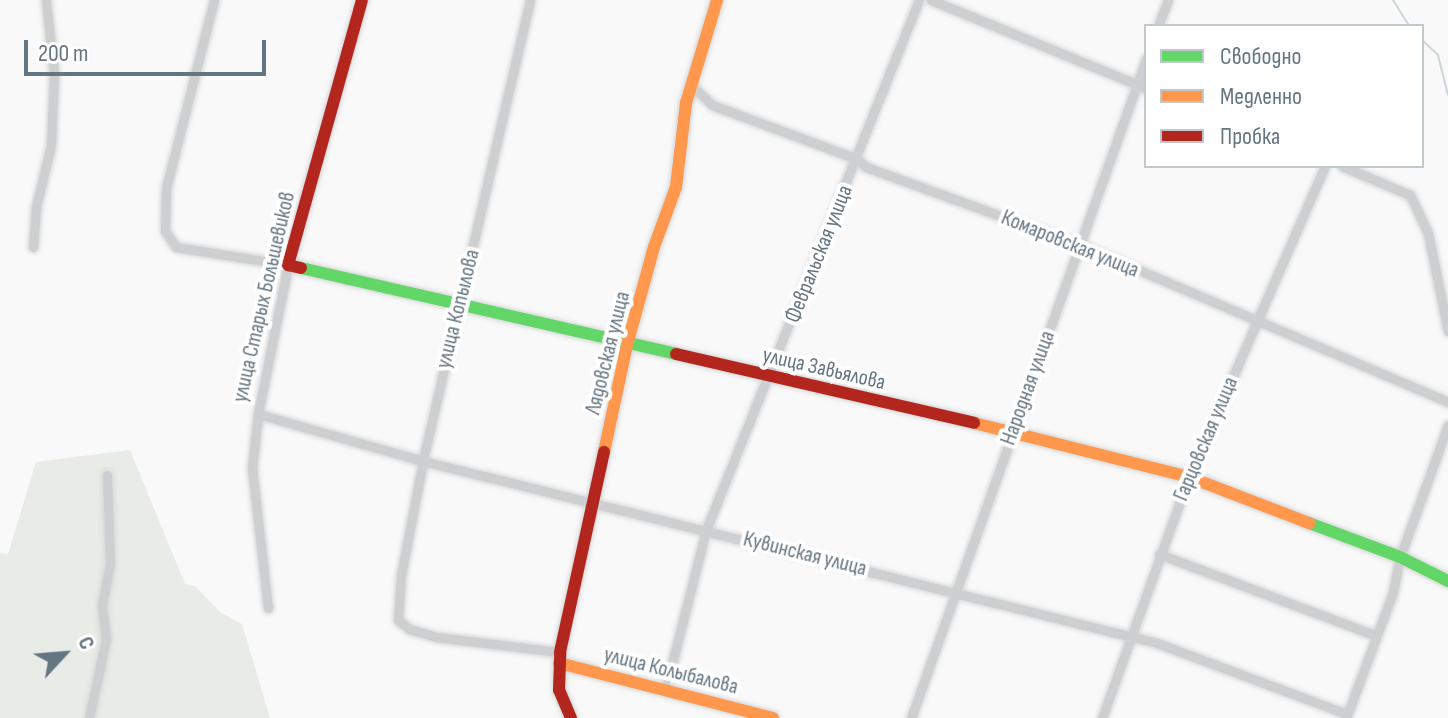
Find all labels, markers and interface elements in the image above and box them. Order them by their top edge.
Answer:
scale bar [28,24,270,74]
legend [1144,24,1424,168]
text: 200 m [38,39,89,68]
text: Свободно [1220,42,1301,71]
text: Медленно [1220,82,1302,111]
text: Пробка [1220,122,1280,151]
street label: Февральская улица [779,181,859,327]
street label: улица Старых Большевиков [227,189,301,405]
street label: Комаровская улица [997,204,1143,284]
street label: улица Копылова [430,247,486,371]
street label: Лядовская улица [580,289,636,417]
street label: Народная улица [995,327,1061,449]
street label: улица Завьялова [760,342,888,396]
street label: Гарцовская улица [1168,373,1244,505]
street label: Кувинская улица [741,526,869,582]
north arrow [24,614,104,694]
text: С [71,632,101,654]
street label: улица Колыбалова [601,642,741,700]

